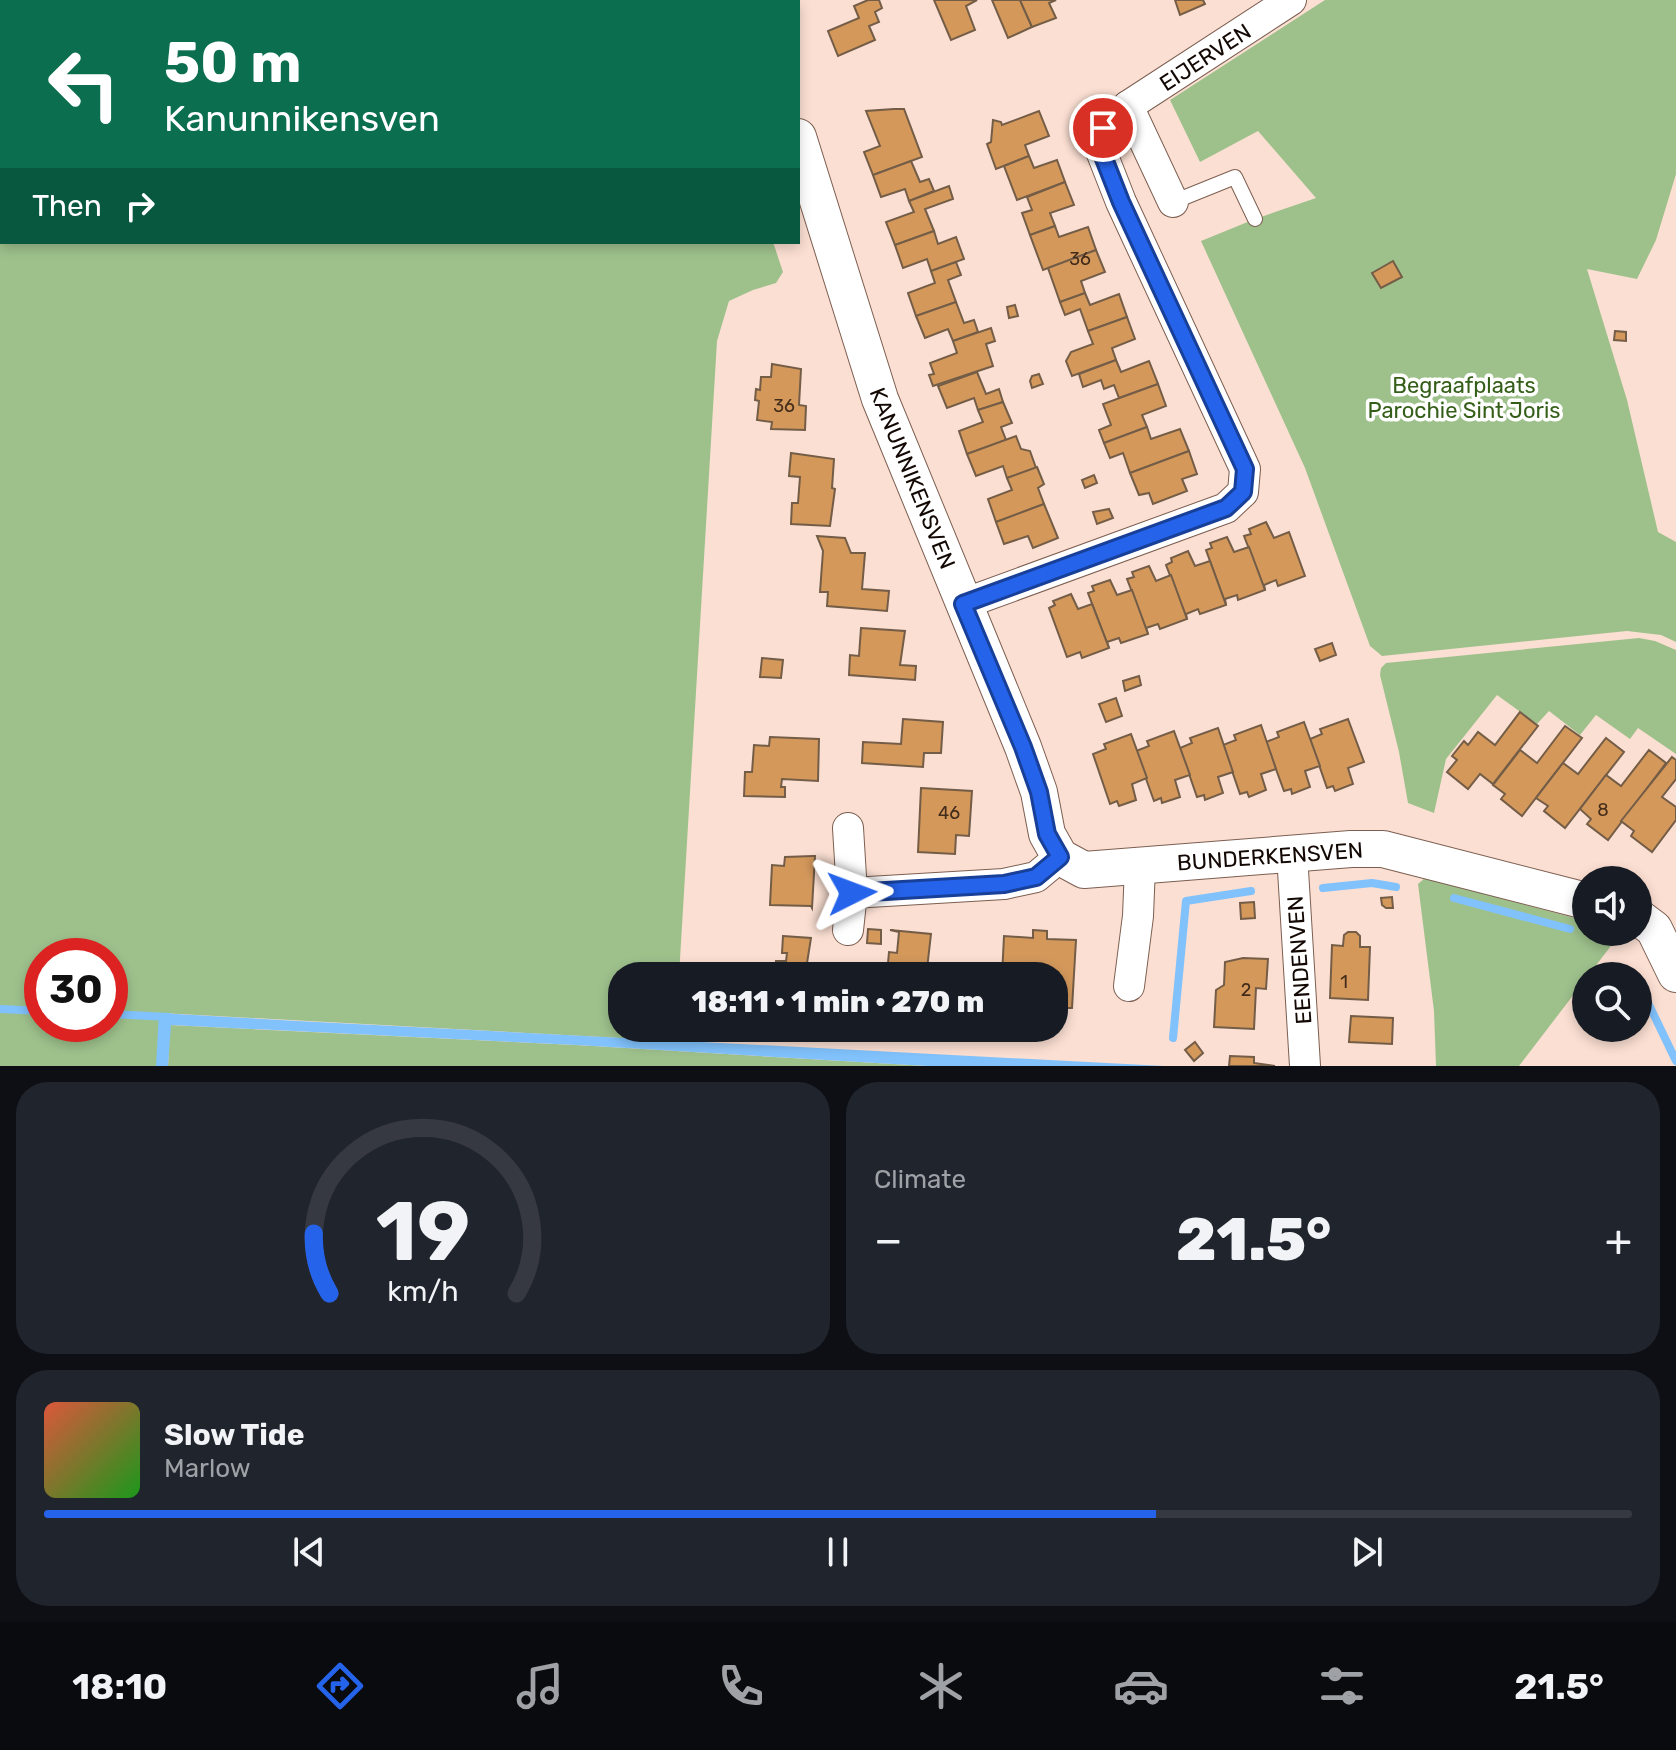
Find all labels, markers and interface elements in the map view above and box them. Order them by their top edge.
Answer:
street label: EIJERVEN [1154,18,1256,97]
text: 50 m [164,30,301,96]
icon: left [32,32,136,136]
pin [1069,94,1137,162]
text: Kanunnikensven [164,97,440,140]
icon: arrive [1081,106,1125,150]
icon: right [118,184,162,228]
text: Then [32,188,102,224]
house number: 36 [1069,248,1091,270]
park label: Begraafplaats Parochie Sint Joris [1367,372,1561,424]
street label: KANUNNIKENSVEN [864,384,961,573]
house number: 36 [773,395,795,417]
house number: 8 [1597,799,1609,821]
house number: 46 [938,802,960,824]
street label: BUNDERKENSVEN [1176,837,1364,876]
position arrow [810,851,894,935]
map controls [1572,866,1652,1042]
button: sound [1572,866,1652,946]
street label: EENDENVEN [1282,895,1317,1025]
speed limit sign: 30 [24,938,128,1042]
button: search [1572,962,1652,1042]
house number: 1 [1340,971,1348,993]
house number: 2 [1241,979,1251,1001]
text: 18:11 · 1 min · 270 m [692,984,984,1020]
text: Climate [874,1164,966,1195]
text: 19 [376,1182,470,1281]
text: 21.5° [1176,1204,1331,1275]
text: − [874,1214,903,1266]
text: + [1605,1214,1632,1266]
text: km/h [387,1274,459,1308]
text: Slow Tide [164,1417,304,1453]
text: Marlow [164,1453,251,1484]
icon: previous [287,1530,331,1574]
icon: pause [816,1530,860,1574]
icon: next [1345,1530,1389,1574]
icon: directions [312,1658,368,1714]
icon: music [512,1658,568,1714]
icon: phone [713,1658,769,1714]
icon: climate [913,1658,969,1714]
icon: car [1113,1658,1169,1714]
icon: filters [1314,1658,1370,1714]
text: 18:10 [72,1665,167,1708]
text: 21.5° [1514,1665,1604,1708]

